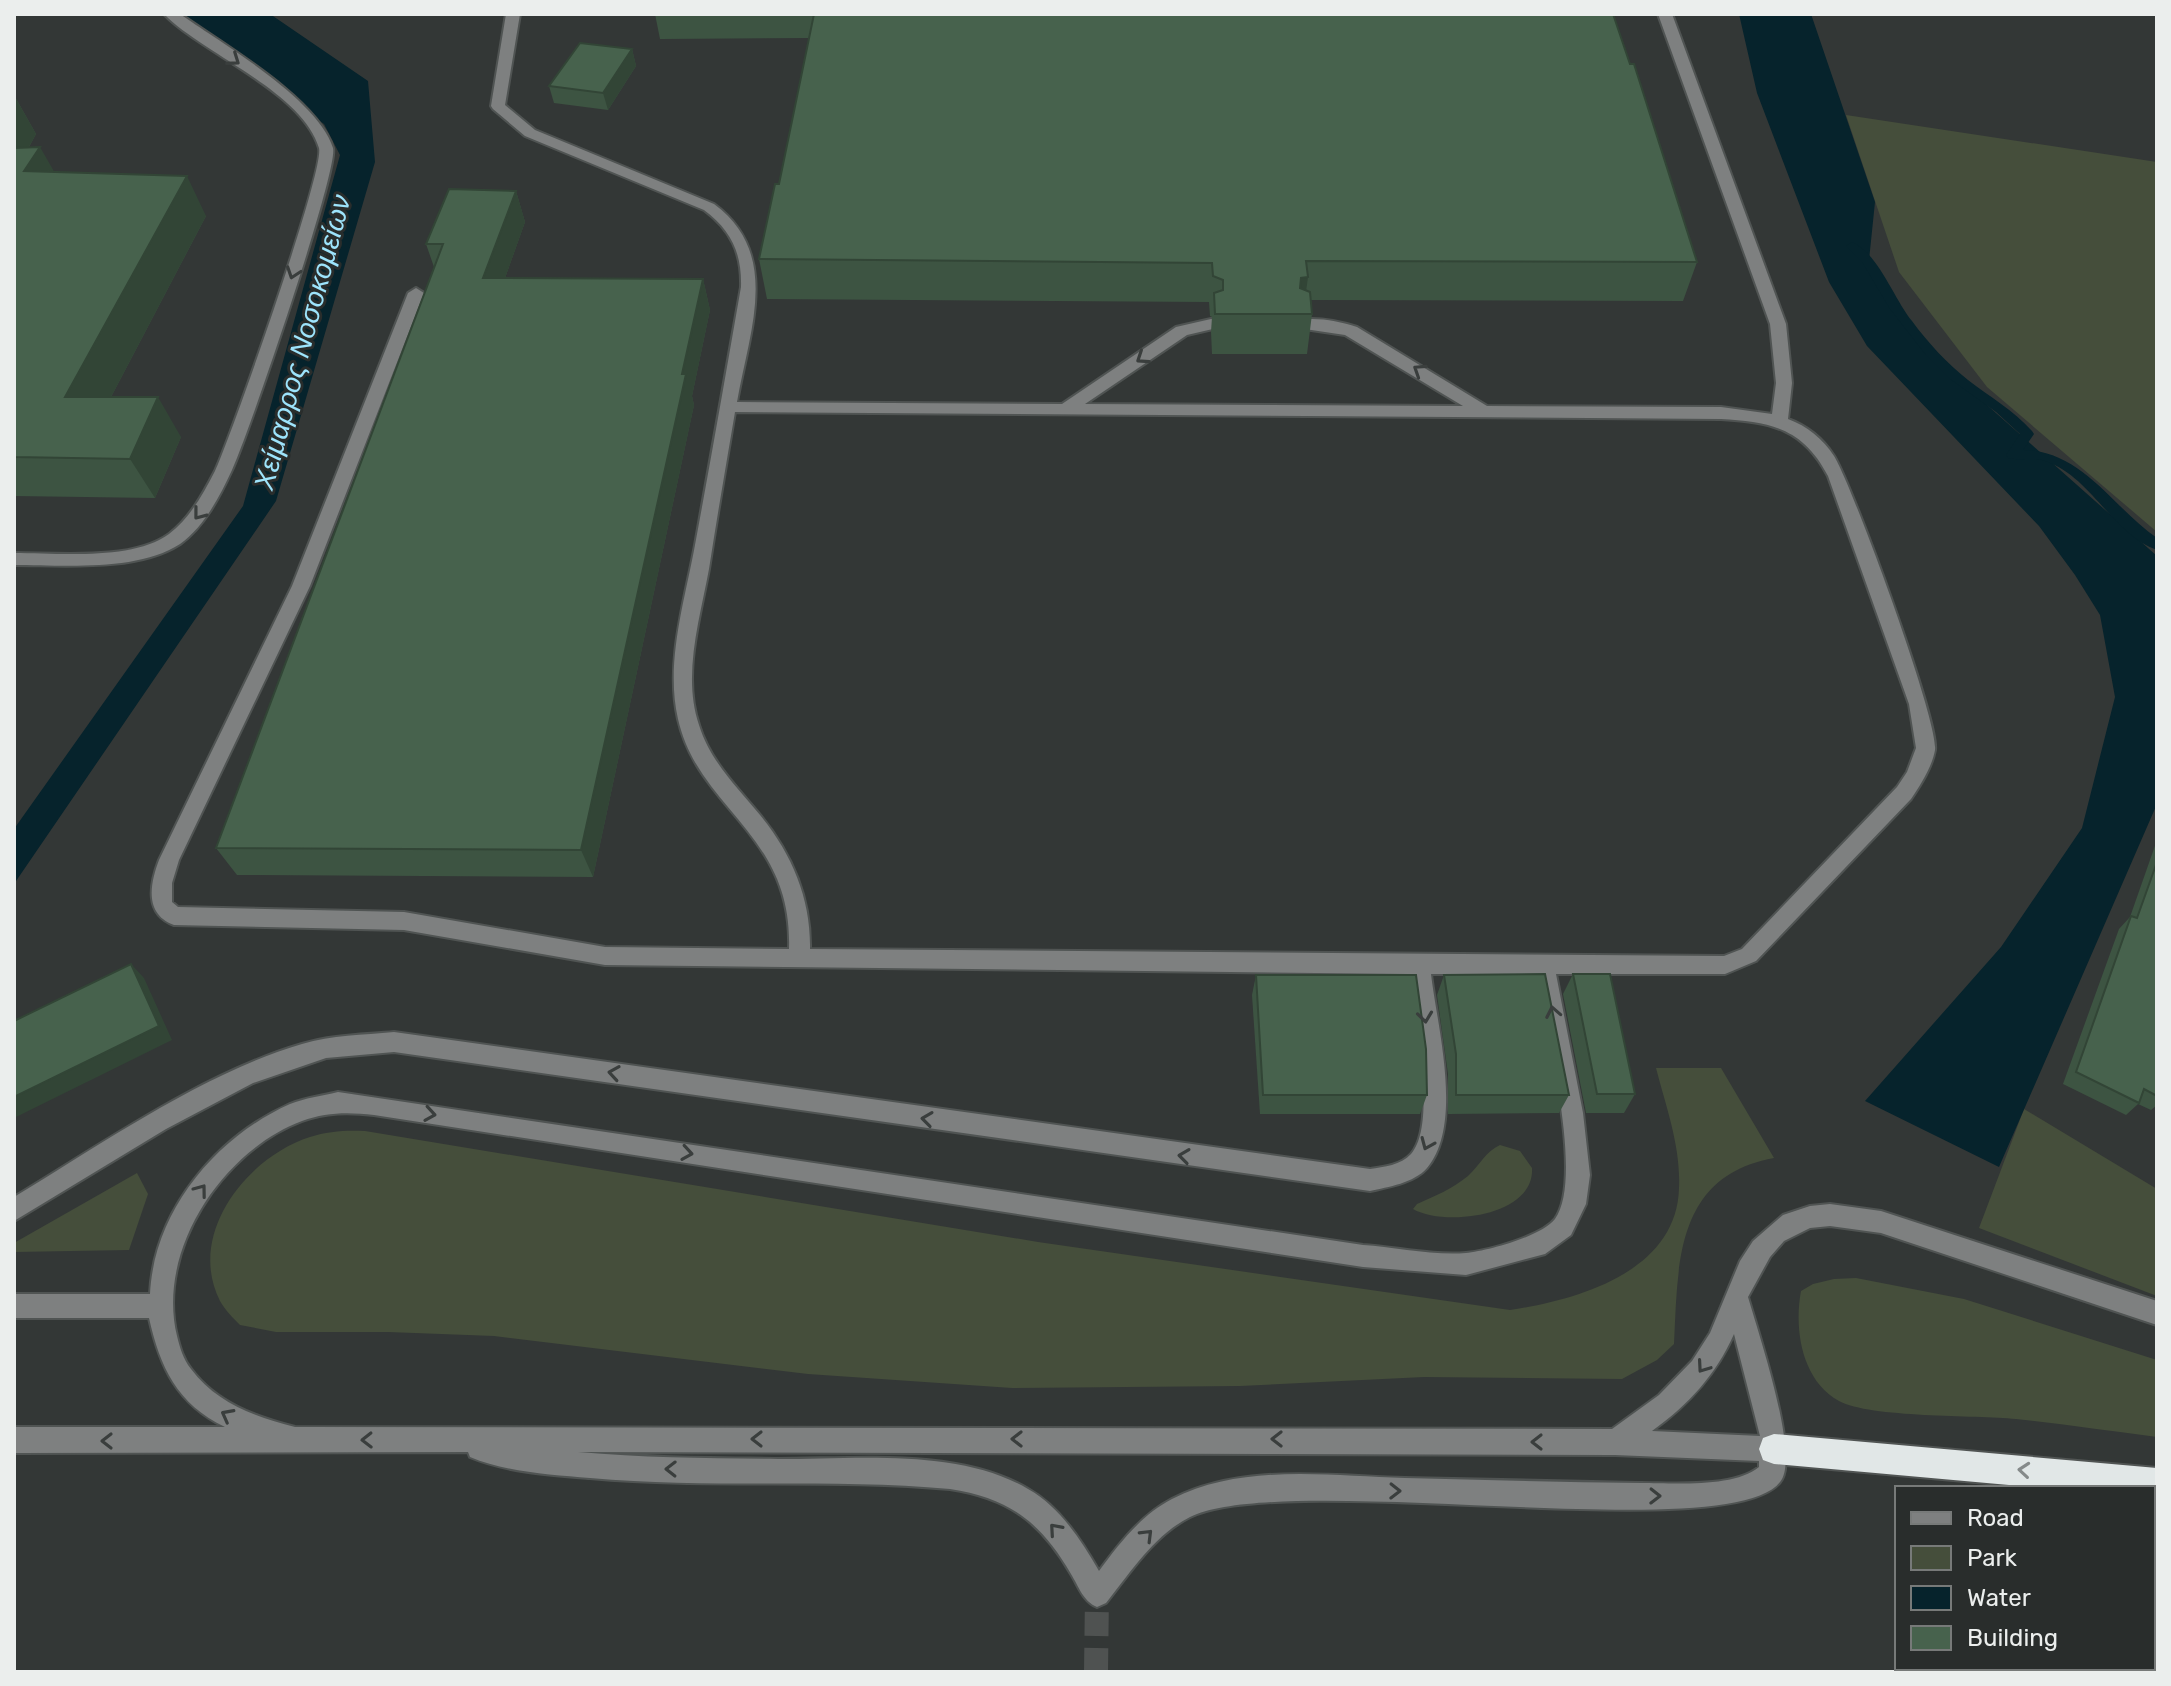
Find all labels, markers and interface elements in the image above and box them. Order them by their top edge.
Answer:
one-way arrow [226,50,240,65]
water label: Χείμαρρος Νοσοκομείων [247,191,358,494]
one-way arrow [286,265,303,279]
one-way arrow [1136,348,1150,363]
one-way arrow [1413,365,1428,380]
one-way arrow [194,505,208,520]
one-way arrow [1545,1005,1562,1018]
one-way arrow [1416,1011,1433,1024]
one-way arrow [607,1065,621,1082]
one-way arrow [423,1105,437,1122]
one-way arrow [920,1111,933,1128]
one-way arrow [1421,1136,1437,1151]
one-way arrow [680,1144,694,1161]
one-way arrow [1177,1148,1191,1165]
one-way arrow [192,1184,206,1199]
one-way arrow [1698,1358,1713,1372]
one-way arrow [221,1409,235,1424]
one-way arrow [750,1430,763,1448]
one-way arrow [1010,1430,1023,1448]
one-way arrow [1270,1430,1283,1448]
one-way arrow [100,1432,113,1450]
one-way arrow [360,1432,373,1449]
one-way arrow [1530,1433,1543,1450]
one-way arrow [664,1460,677,1477]
one-way arrow [2017,1462,2030,1479]
one-way arrow [1389,1482,1402,1500]
legend [1895,1486,2155,1670]
one-way arrow [1649,1487,1662,1505]
text: Road [1967,1504,2024,1532]
one-way arrow [1051,1523,1065,1538]
one-way arrow [1138,1530,1153,1544]
text: Park [1967,1544,2018,1572]
text: Water [1967,1584,2031,1612]
text: Building [1967,1624,2058,1652]

